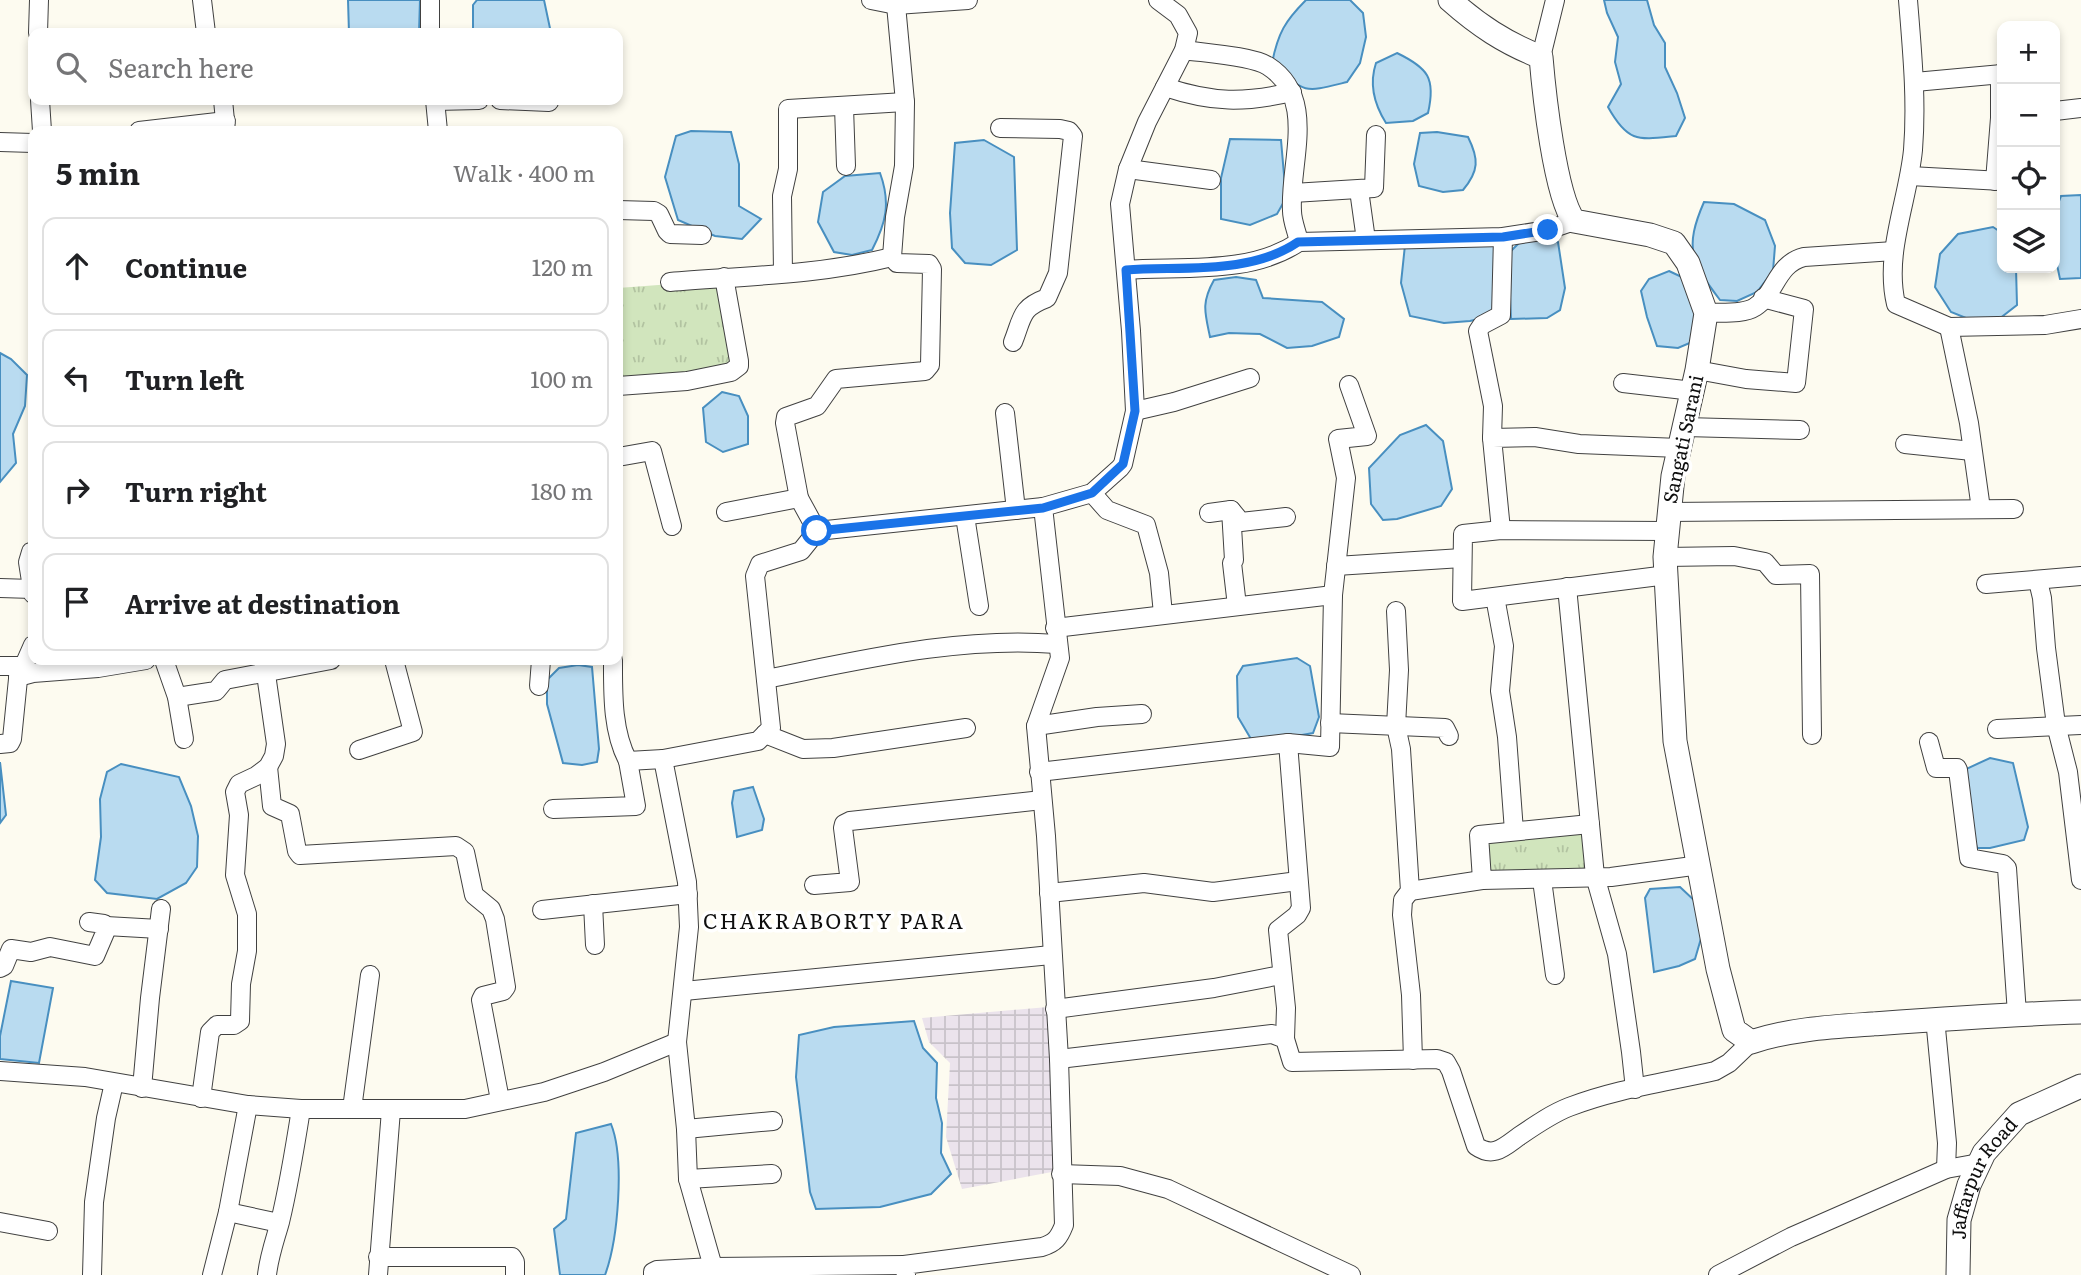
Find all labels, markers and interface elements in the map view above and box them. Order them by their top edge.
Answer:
map controls [1997,21,2060,273]
button: + [1997,21,2060,84]
search box [28,28,623,105]
text: Search here [108,47,254,86]
icon: search [52,48,90,86]
button: − [1997,84,2060,147]
button: locate [1997,147,2060,210]
text: 5 min [56,150,140,194]
text: Walk · 400 m [453,155,595,189]
button: layers [1997,210,2060,273]
route end [1532,214,1563,245]
icon: ahead [58,247,96,285]
text: Continue [125,247,247,286]
text: 120 m [532,249,593,283]
icon: left [58,359,96,397]
text: Turn left [125,359,244,398]
text: 100 m [530,361,593,395]
street label: Sangati Sarani [1655,372,1709,506]
icon: right [58,471,96,509]
text: Turn right [125,471,267,510]
text: 180 m [531,473,593,507]
route start [801,515,832,546]
icon: arrive [58,583,96,621]
text: Arrive at destination [125,583,400,622]
district label: CHAKRABORTY PARA [703,904,965,935]
street label: Jaffarpur Road [1944,1110,2023,1240]

